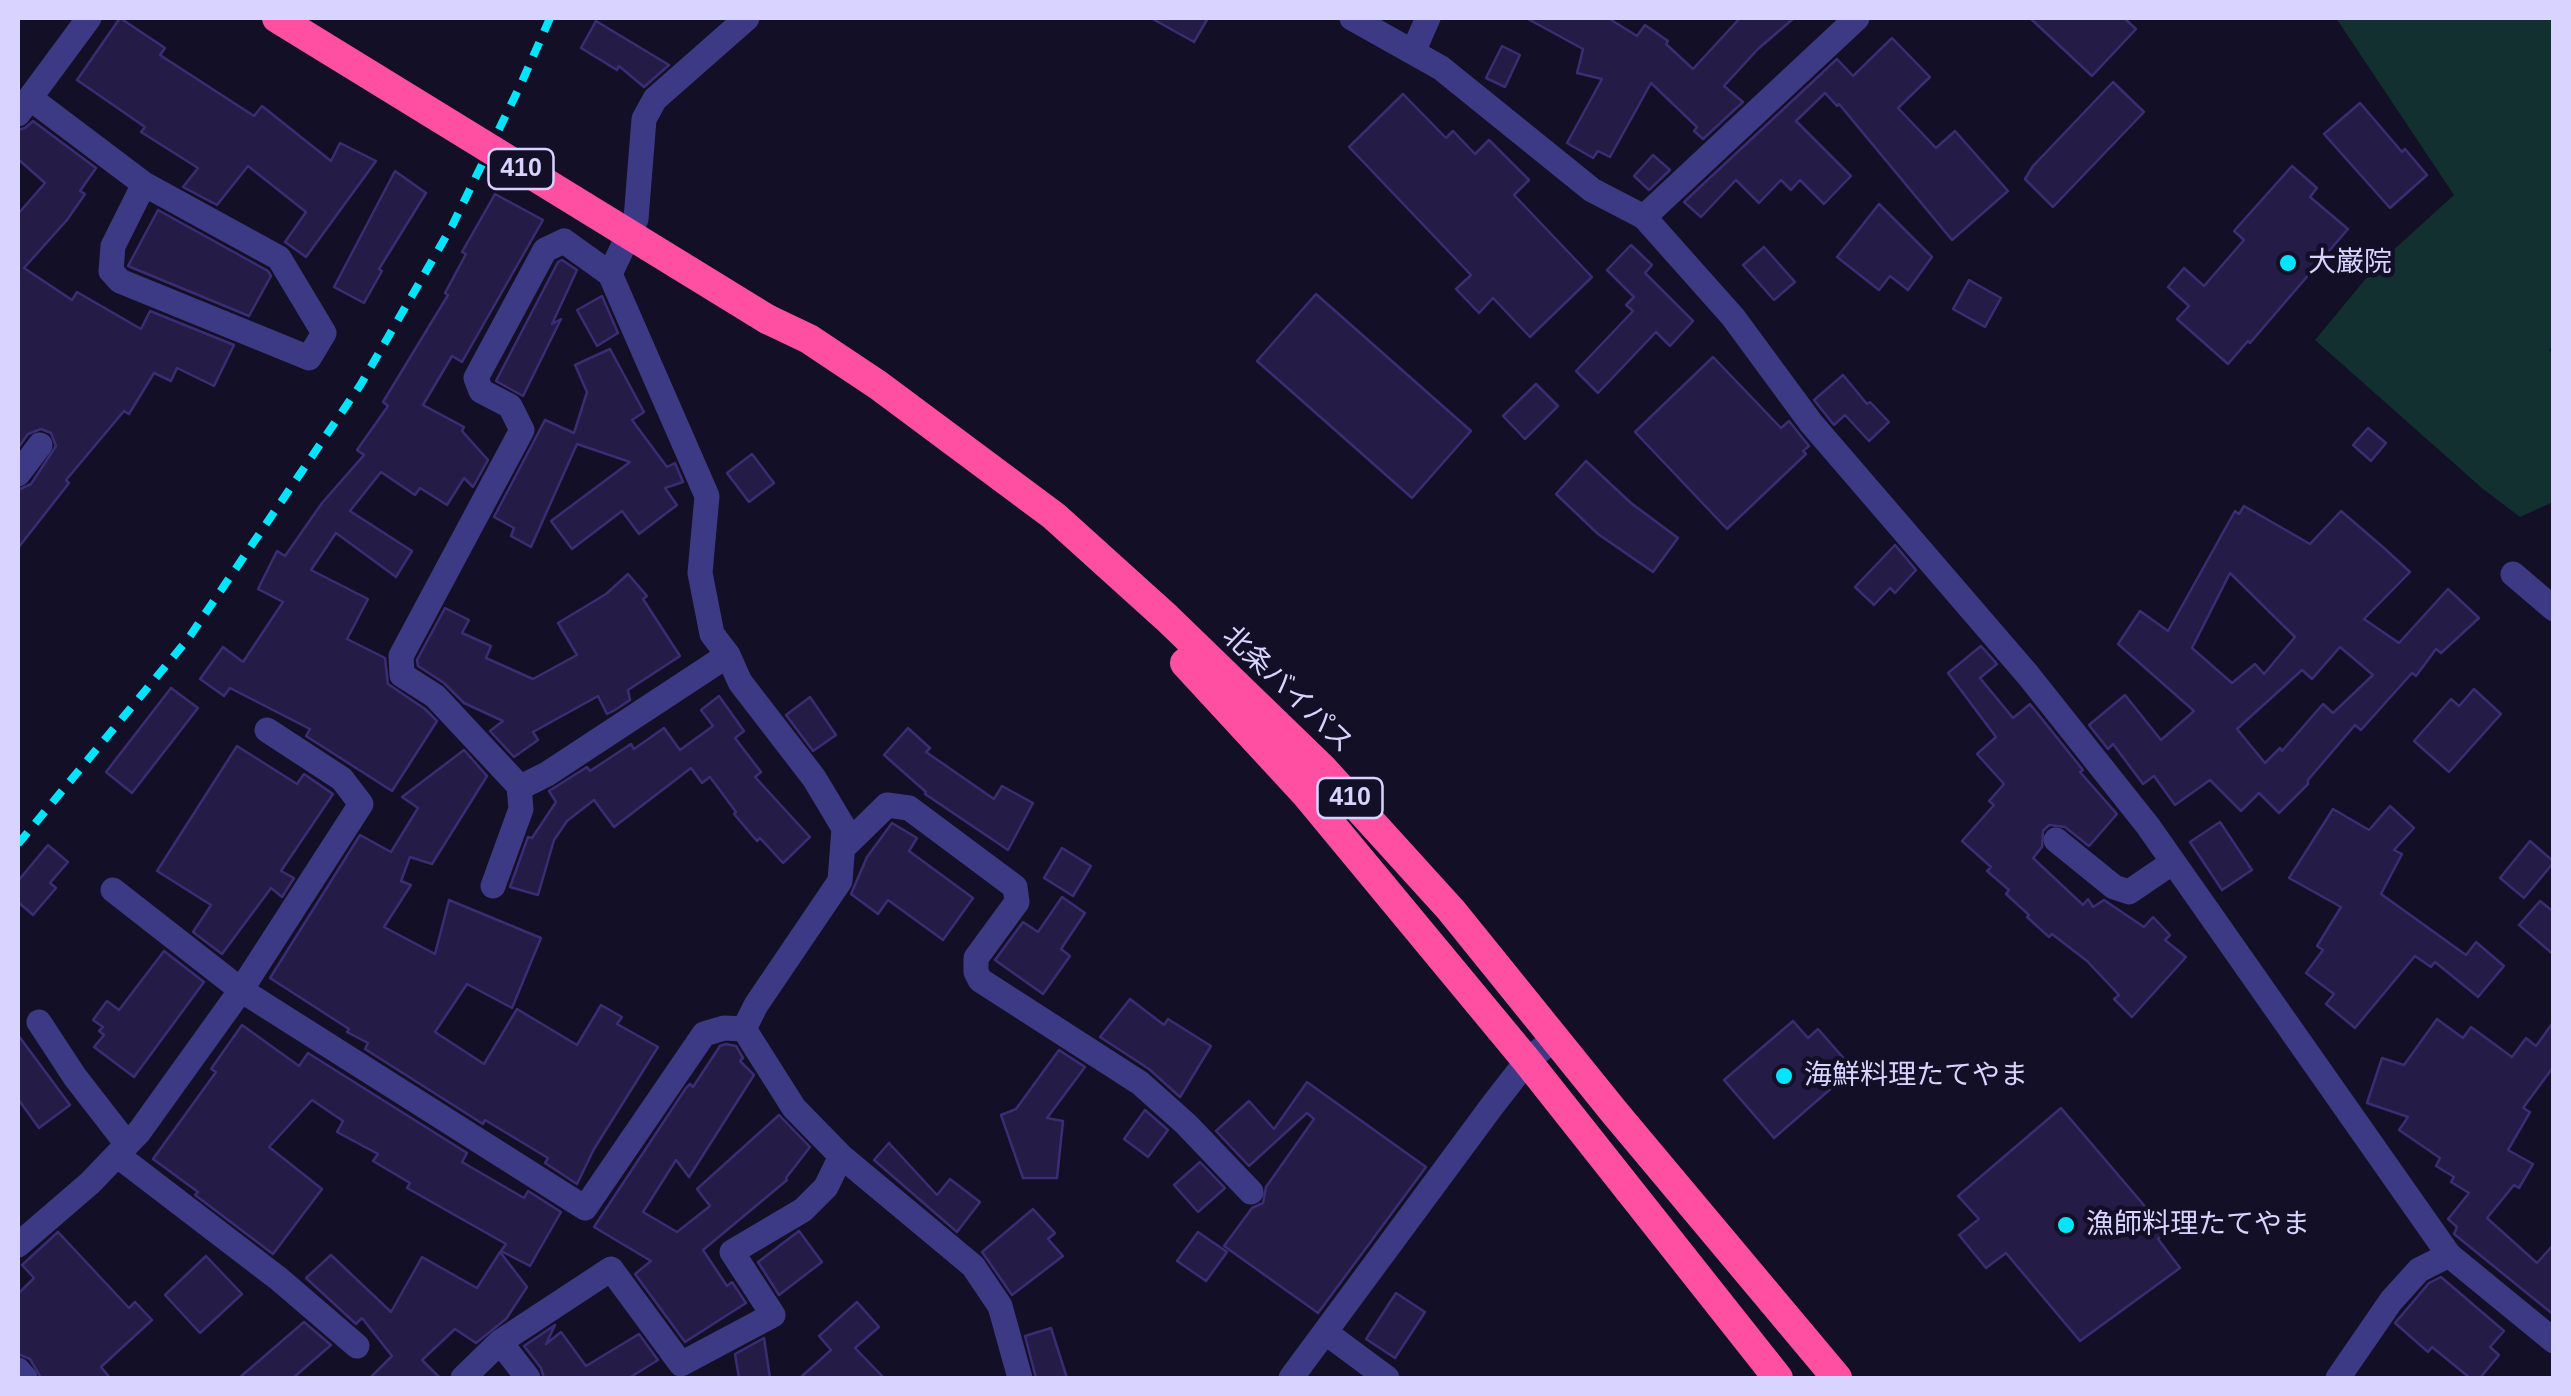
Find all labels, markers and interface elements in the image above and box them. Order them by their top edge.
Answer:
road number: 410 [488,149,554,189]
place label: 大巌院 [2308,246,2392,280]
marker: 大巌院 [2277,252,2299,274]
street label: 北条バイパス [1215,620,1359,760]
road number: 410 [1318,778,1382,818]
place label: 海鮮料理たてやま [1804,1059,2028,1093]
marker: 海鮮料理たてやま [1773,1065,1795,1087]
place label: 漁師料理たてやま [2086,1208,2310,1242]
marker: 漁師料理たてやま [2055,1214,2077,1236]

